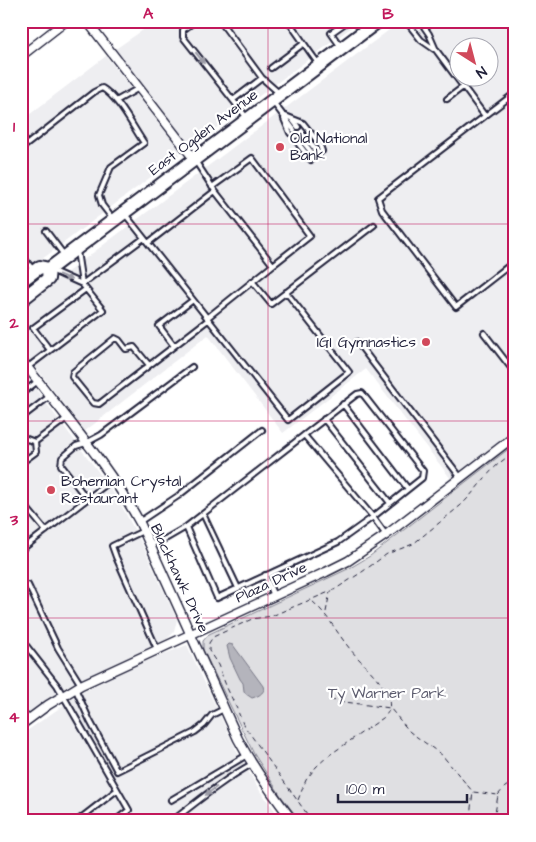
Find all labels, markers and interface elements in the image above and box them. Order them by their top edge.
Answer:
text: A [143,3,154,25]
text: B [382,3,394,25]
north arrow [448,38,498,88]
one-way arrow [194,51,205,64]
text: N [471,61,490,83]
street label: East Ogden Avenue [144,84,263,181]
text: 1 [13,116,16,138]
place label: Old National Bank [290,128,367,166]
marker: Old National Bank [274,141,286,153]
one-way arrow [58,273,73,281]
text: 2 [8,312,19,334]
place label: IGI Gymnastics [317,332,416,354]
marker: IGI Gymnastics [420,336,432,348]
place label: Bohemian Crystal Restaurant [61,471,181,509]
marker: Bohemian Crystal Restaurant [45,484,57,496]
text: 3 [9,509,19,531]
street label: Blackhawk Drive [145,520,214,636]
street label: Plaza Drive [232,557,310,608]
park label: Ty Warner Park [328,683,446,705]
text: 4 [9,706,20,728]
scale bar [338,772,467,804]
text: 100 m [346,779,385,800]
one-way arrow [204,786,218,796]

